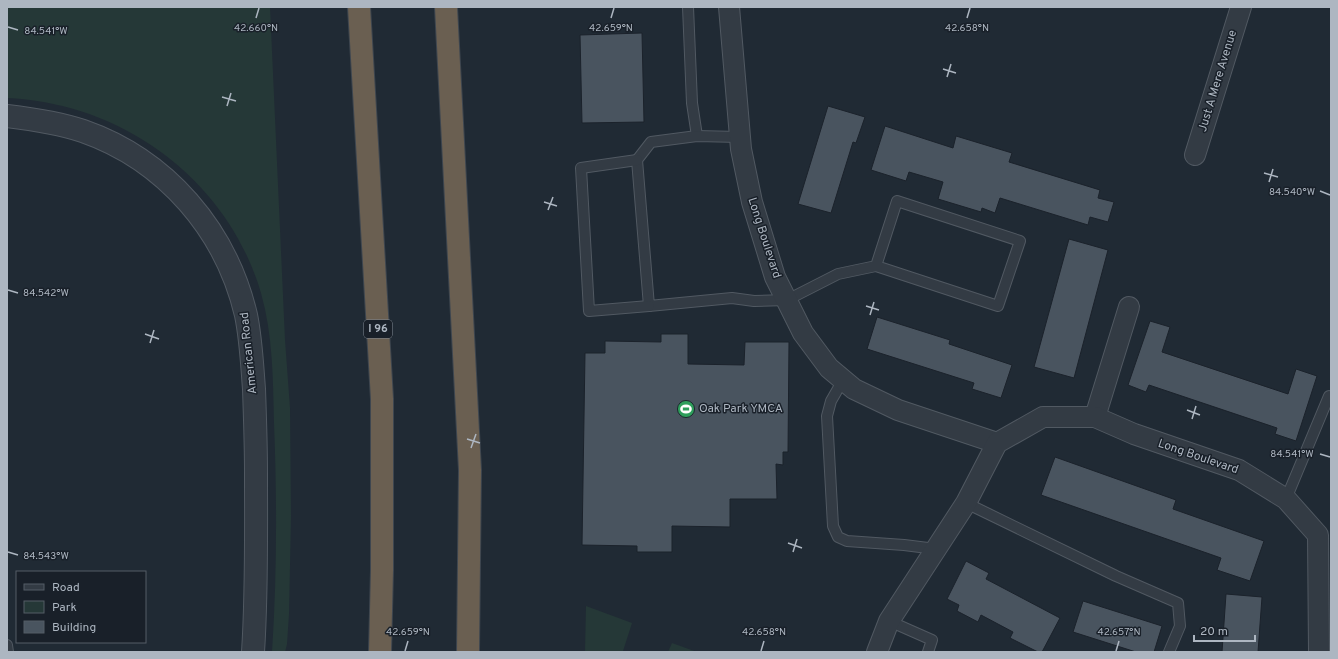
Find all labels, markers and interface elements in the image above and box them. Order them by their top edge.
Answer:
text: 42.660°N [234,22,278,35]
text: 42.659°N [589,22,633,35]
text: 42.658°N [945,22,989,35]
text: 84.541°W [24,25,68,38]
street label: Just A Mere Avenue [1195,28,1241,134]
text: 84.540°W [1269,186,1315,199]
street label: Long Boulevard [743,196,785,280]
text: 84.542°W [23,287,69,300]
street label: American Road [237,311,261,395]
road number: I 96 [364,320,392,338]
sports icon: Oak Park YMCA [676,399,696,419]
place label: Oak Park YMCA [699,401,783,417]
street label: Long Boulevard [1156,436,1240,478]
text: 84.541°W [1270,448,1314,461]
text: 84.543°W [23,550,69,563]
legend [16,571,146,643]
text: Road [52,580,80,596]
text: Park [52,600,77,616]
scale bar [1194,617,1255,643]
text: Building [52,620,96,636]
text: 20 m [1200,624,1228,640]
text: 42.659°N [386,626,430,639]
text: 42.658°N [742,626,786,639]
text: 42.657°N [1097,626,1141,639]

